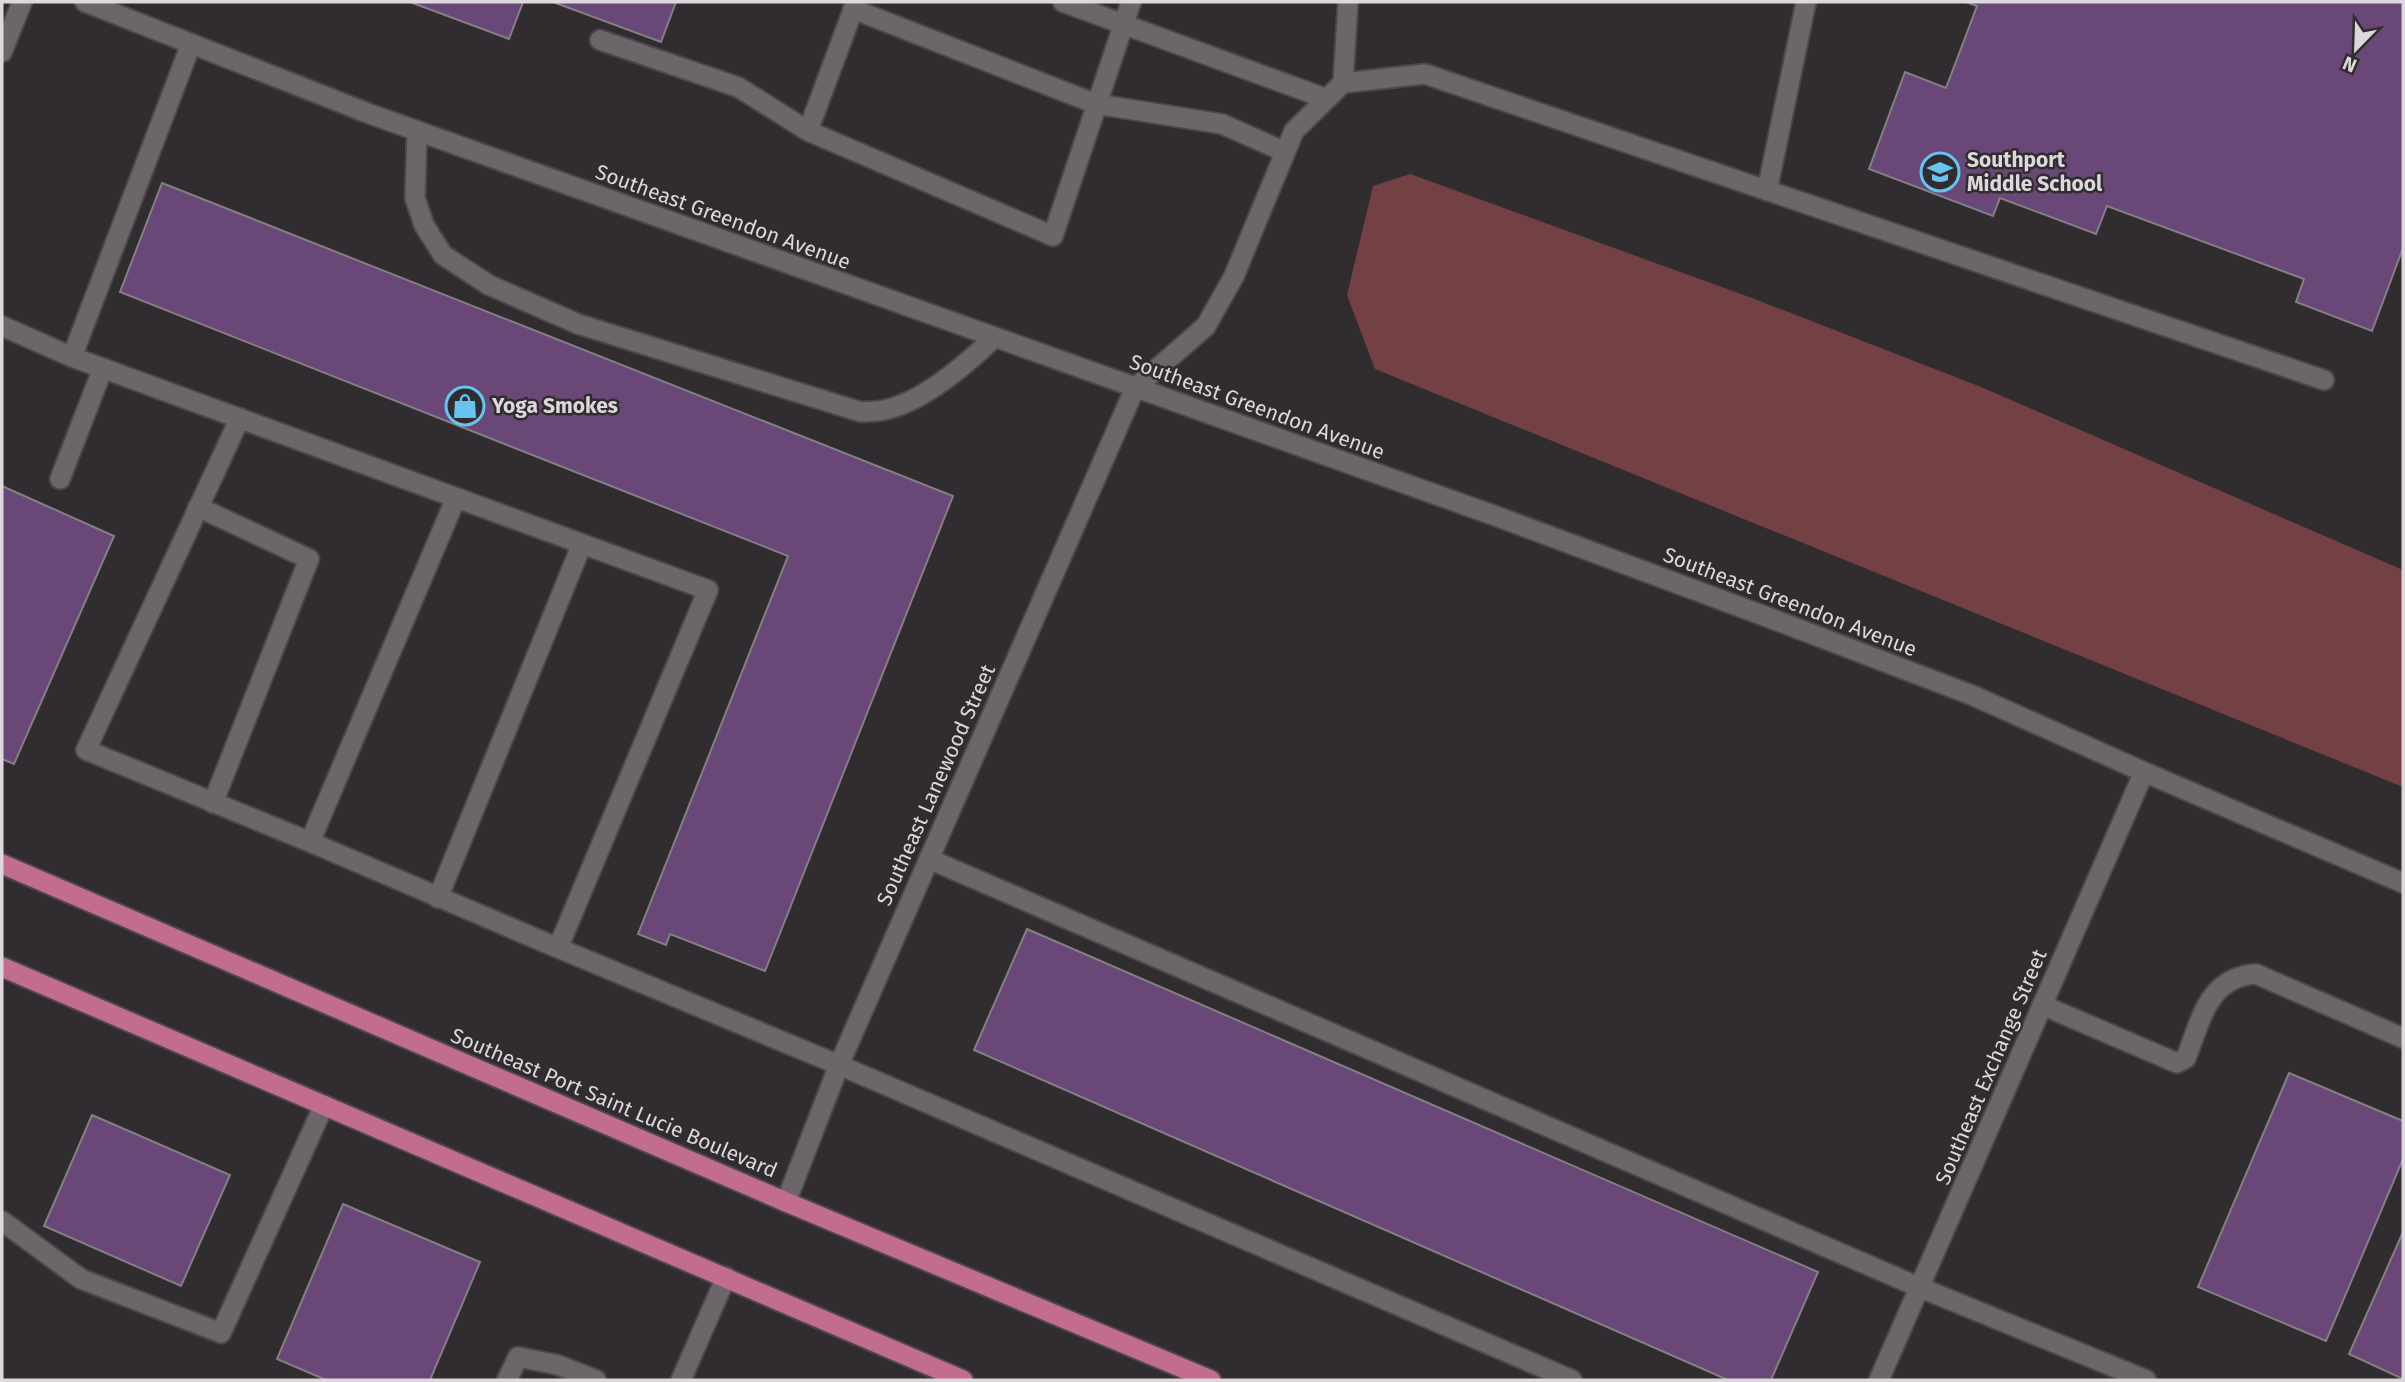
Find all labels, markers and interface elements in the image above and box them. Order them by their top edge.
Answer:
north arrow [2321,14,2391,84]
text: N [2339,51,2360,77]
place label: Southport Middle School [1967,147,2103,197]
school or university icon: Southport Middle School [1919,151,1961,193]
street label: Southeast Greendon Avenue [592,159,854,275]
street label: Southeast Greendon Avenue [1126,349,1388,465]
shop icon: Yoga Smokes [444,385,486,427]
place label: Yoga Smokes [491,393,618,419]
street label: Southeast Greendon Avenue [1660,542,1920,662]
street label: Southeast Lanewood Street [871,660,1001,910]
street label: Southeast Exchange Street [1930,945,2053,1189]
street label: Southeast Port Saint Lucie Boulevard [447,1022,781,1184]

